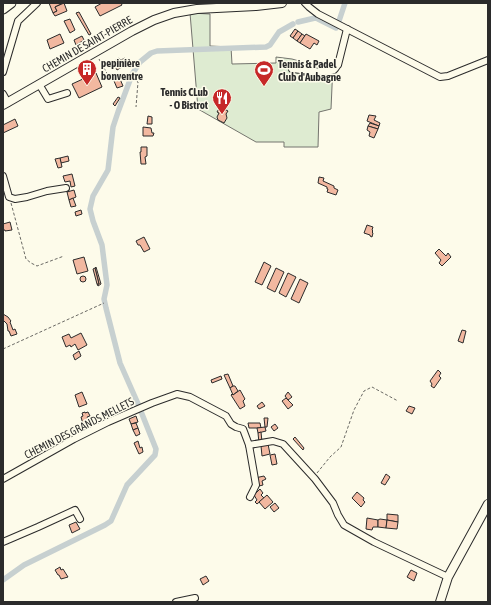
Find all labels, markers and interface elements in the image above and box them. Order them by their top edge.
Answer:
street label: CHEMIN DE SAINT-PIERRE [40,13,134,75]
place label: pepinière bonventre [101,57,143,82]
building icon: pepinière bonventre [76,58,98,86]
place label: Tennis & Padel Club d'Aubagne [278,58,341,83]
sports icon: Tennis & Padel Club d'Aubagne [253,59,275,87]
place label: Tennis CLub - O Bistrot [161,86,209,111]
restaurant icon: Tennis CLub - O Bistrot [211,87,233,115]
street label: CHEMIN DES GRANDS MELLETS [22,395,136,461]

